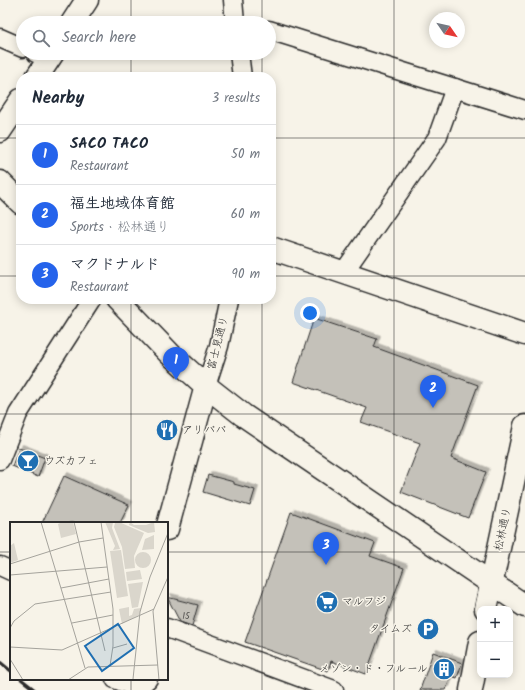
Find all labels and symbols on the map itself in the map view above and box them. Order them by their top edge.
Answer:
north arrow [429,12,465,48]
your location [300,303,320,323]
street label: 富士見通り [203,314,233,372]
pin: 1 [163,347,189,380]
pin: 2 [420,375,446,408]
restaurant icon: アリババ [154,417,180,443]
place label: アリババ [182,421,226,439]
bar icon: ウズカフェ [15,448,41,474]
place label: ウズカフェ [44,452,98,470]
street label: 松林通り [490,506,516,552]
inset map [10,522,168,680]
pin: 3 [313,532,339,565]
supermarket icon: マルフジ [314,589,340,615]
place label: マルフジ [342,593,386,611]
house number: 15 [182,609,191,624]
parking icon: タイムズ [415,616,441,642]
place label: タイムズ [369,620,412,638]
building icon: メゾン・ド・フルール [431,656,457,682]
place label: メゾン・ド・フルール [319,660,428,678]

